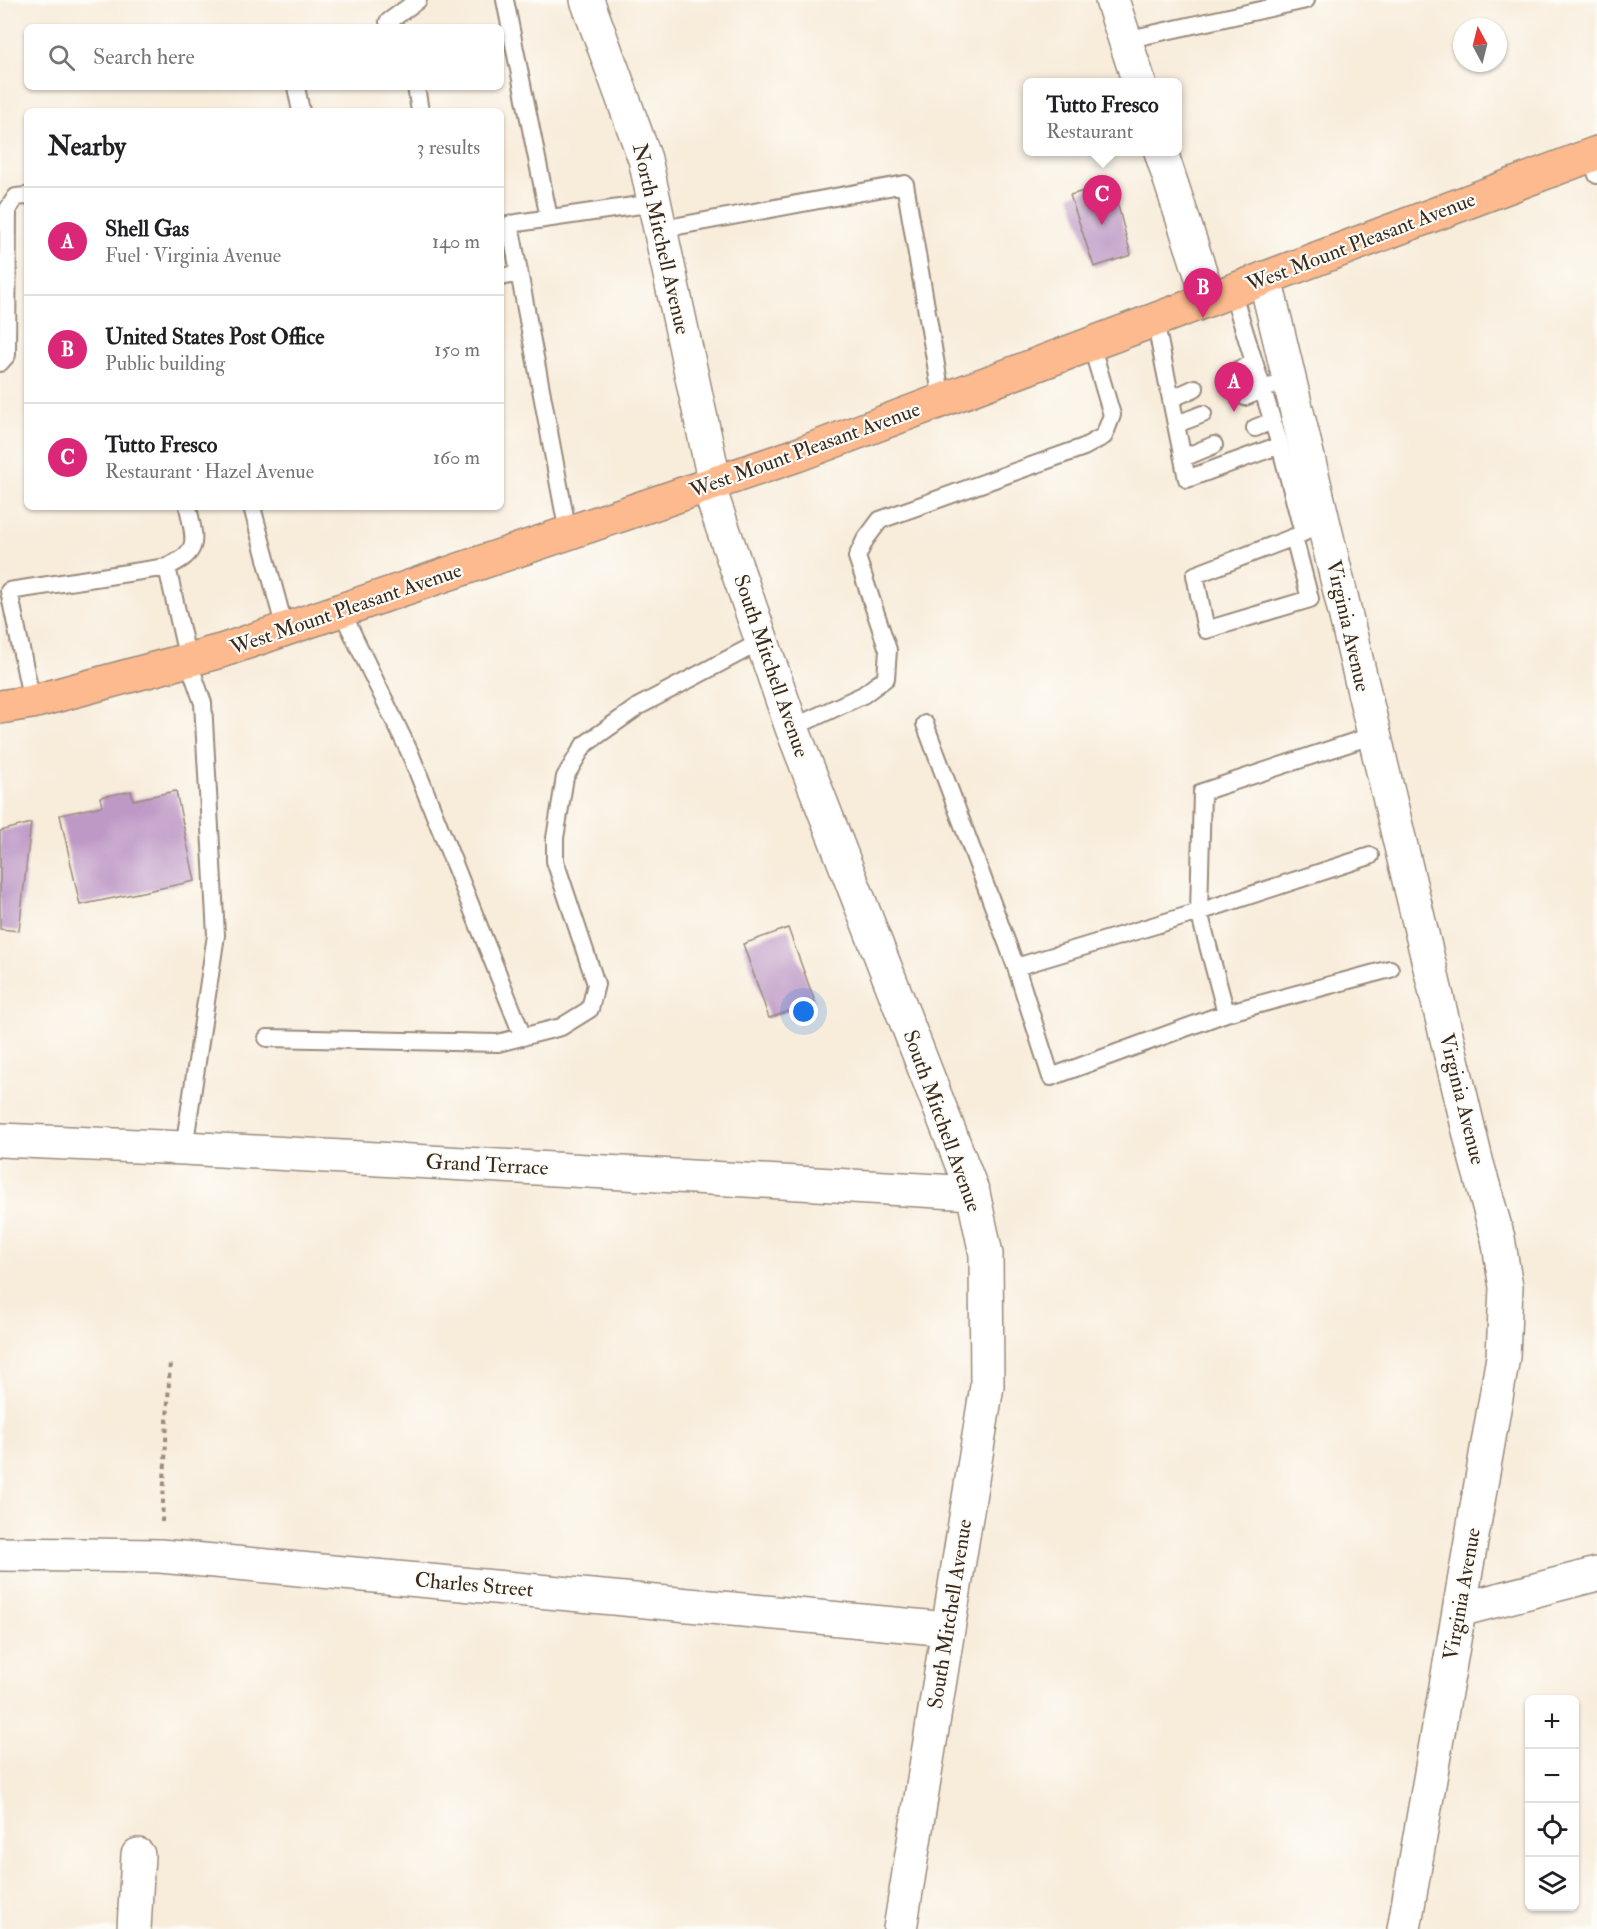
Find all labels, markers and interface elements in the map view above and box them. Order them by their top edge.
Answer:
north arrow [1453,18,1507,72]
search box [24,24,504,90]
icon: search [45,41,78,74]
text: Search here [93,43,195,71]
popup [1023,78,1182,156]
text: Tutto Fresco [1046,91,1159,119]
text: Restaurant [1046,119,1133,144]
text: Nearby [48,131,126,163]
text: 3 results [417,135,480,160]
street label: North Mitchell Avenue [626,141,696,337]
pin: C [1082,176,1122,225]
street label: West Mount Pleasant Avenue [1242,186,1480,299]
text: Shell Gas [105,215,189,243]
text: A [61,229,74,254]
text: 140 m [432,229,480,254]
text: Fuel · Virginia Avenue [105,243,281,268]
pin: B [1184,268,1222,318]
text: United States Post Office [105,323,325,351]
text: B [61,337,74,362]
text: 150 m [434,337,480,362]
text: Public building [105,351,225,376]
pin: A [1214,362,1254,412]
street label: West Mount Pleasant Avenue [685,396,924,505]
text: Tutto Fresco [105,431,217,459]
text: C [60,445,75,470]
text: 160 m [433,445,480,470]
text: Restaurant · Hazel Avenue [105,459,314,484]
street label: West Mount Pleasant Avenue [226,557,466,662]
street label: Virginia Avenue [1320,558,1376,695]
street label: South Mitchell Avenue [727,571,815,761]
your location [789,997,818,1026]
street label: South Mitchell Avenue [897,1026,988,1216]
street label: Virginia Avenue [1433,1031,1491,1168]
street label: Grand Terrace [425,1148,549,1182]
street label: South Mitchell Avenue [922,1517,978,1711]
street label: Virginia Avenue [1437,1525,1487,1662]
street label: Charles Street [414,1566,535,1604]
map controls [1525,1695,1579,1911]
button: + [1525,1695,1579,1749]
button: − [1525,1749,1579,1803]
button: locate [1525,1803,1579,1857]
button: layers [1525,1857,1579,1911]

